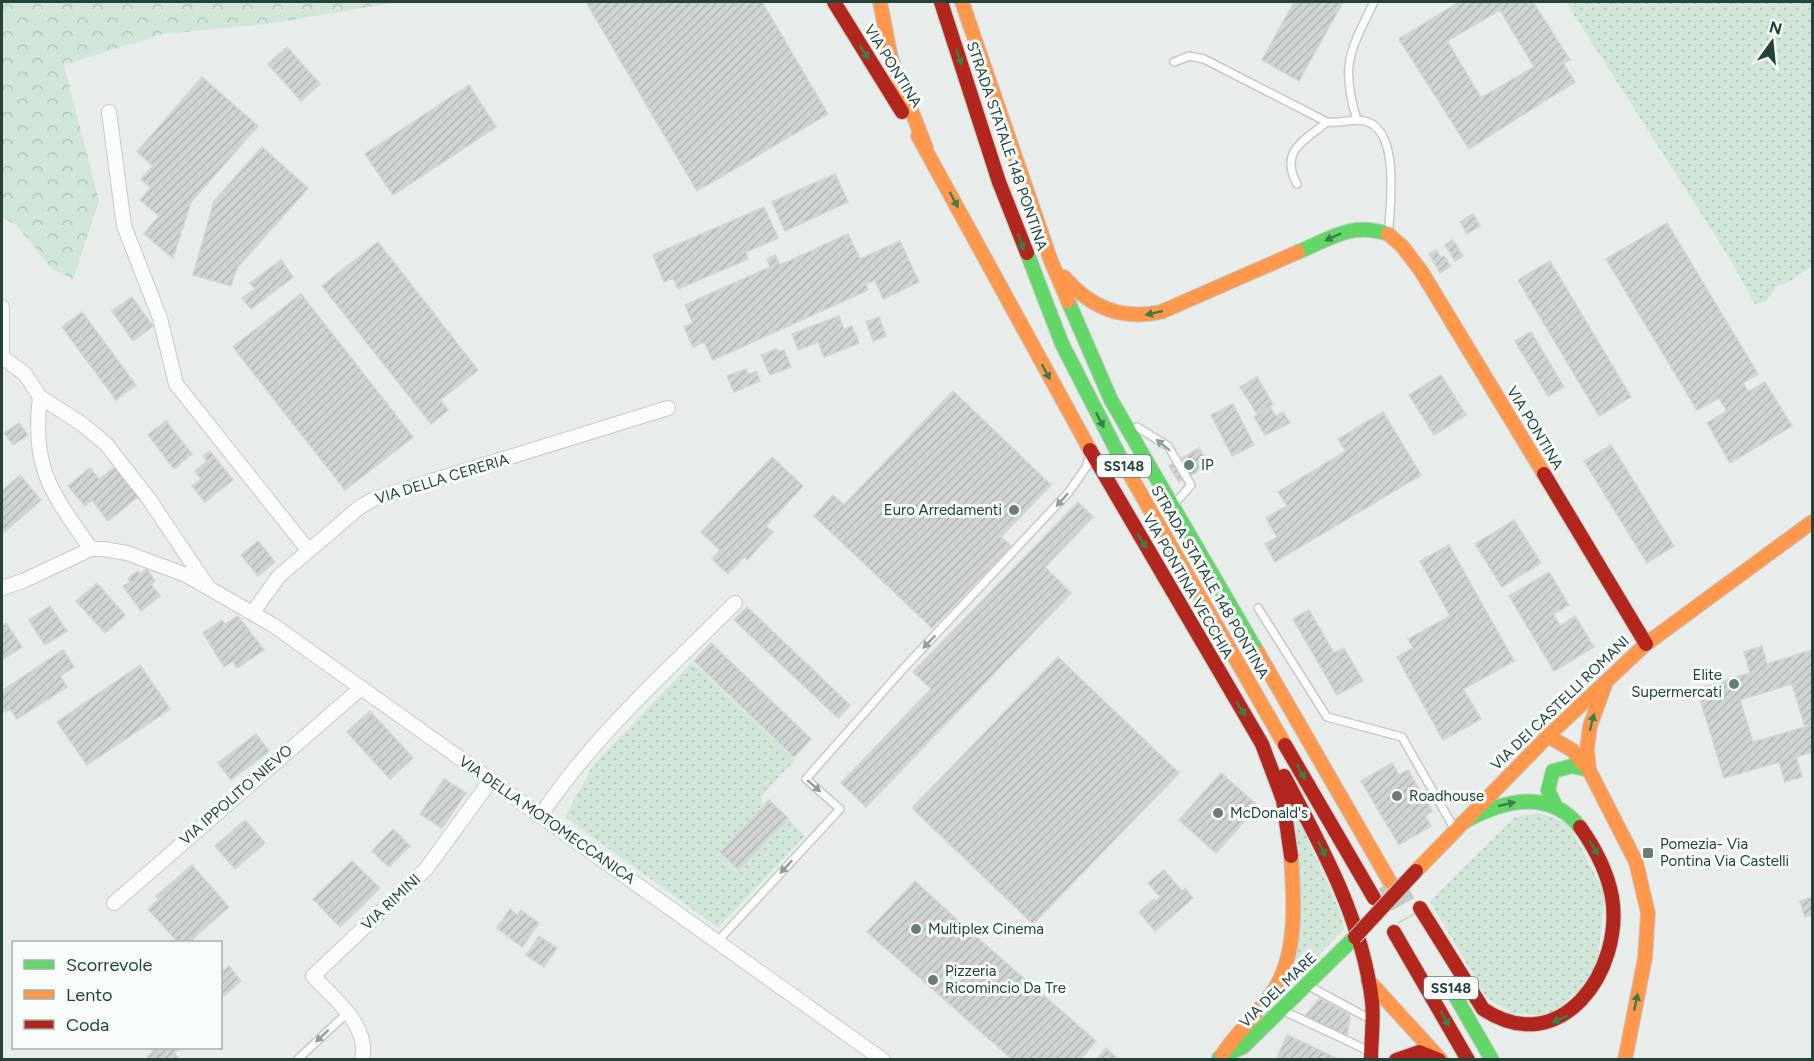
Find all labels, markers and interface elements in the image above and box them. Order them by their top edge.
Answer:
north arrow [1742,12,1802,72]
text: N [1767,17,1784,39]
street label: VIA PONTINA [860,21,926,111]
street label: STRADA STATALE 148 PONTINA [963,39,1051,253]
one-way arrow [859,44,870,60]
one-way arrow [955,48,964,66]
one-way arrow [949,192,959,209]
one-way arrow [1323,232,1341,242]
one-way arrow [1017,233,1027,251]
one-way arrow [1144,309,1163,318]
one-way arrow [1041,363,1051,380]
street label: VIA PONTINA [1503,383,1567,473]
one-way arrow [1095,412,1104,429]
one-way arrow [1155,438,1171,451]
street label: VIA DELLA CERERIA [373,450,511,508]
road number: SS148 [1097,455,1151,477]
place label: IP [1201,456,1214,474]
marker: IP [1182,458,1196,472]
street label: STRADA STATALE 148 PONTINA [1147,482,1273,682]
one-way arrow [1055,492,1069,507]
place label: Euro Arredamenti [884,501,1002,519]
marker: Euro Arredamenti [1007,503,1021,517]
street label: VIA PONTINA VECCHIA [1139,510,1237,662]
one-way arrow [1137,533,1147,550]
street label: VIA DEI CASTELLI ROMANI [1487,632,1633,774]
one-way arrow [923,634,936,649]
place label: Elite Supermercati [1631,666,1722,701]
marker: Elite Supermercati [1727,677,1741,691]
one-way arrow [1236,701,1247,717]
one-way arrow [1587,713,1597,731]
street label: VIA IPPOLITO NIEVO [176,741,296,849]
street label: VIA DELLA MOTOMECCANICA [455,752,639,888]
one-way arrow [1295,764,1306,780]
one-way arrow [806,779,821,792]
place label: Roadhouse [1409,787,1484,805]
marker: Roadhouse [1390,789,1404,803]
one-way arrow [1497,798,1516,808]
place label: McDonald's [1230,804,1308,822]
marker: McDonald's [1211,806,1225,820]
place label: Pomezia- Via Pontina Via Castelli [1660,835,1789,870]
one-way arrow [1588,840,1599,856]
one-way arrow [1318,841,1327,858]
marker: Pomezia- Via Pontina Via Castelli [1641,846,1655,860]
one-way arrow [779,860,793,875]
street label: VIA RIMINI [358,870,424,934]
place label: Multiplex Cinema [928,920,1044,938]
marker: Multiplex Cinema [909,922,923,936]
legend [12,941,222,1049]
street label: VIA DEL MARE [1236,949,1320,1031]
text: Scorrevole [66,954,153,976]
place label: Pizzeria Ricomincio Da Tre [945,962,1066,997]
marker: Pizzeria Ricomincio Da Tre [926,973,940,987]
road number: SS148 [1424,977,1478,999]
text: Lento [66,984,112,1006]
one-way arrow [1632,992,1641,1011]
one-way arrow [1439,1011,1450,1027]
text: Coda [66,1014,109,1036]
one-way arrow [1551,1014,1569,1024]
one-way arrow [315,1029,330,1042]

